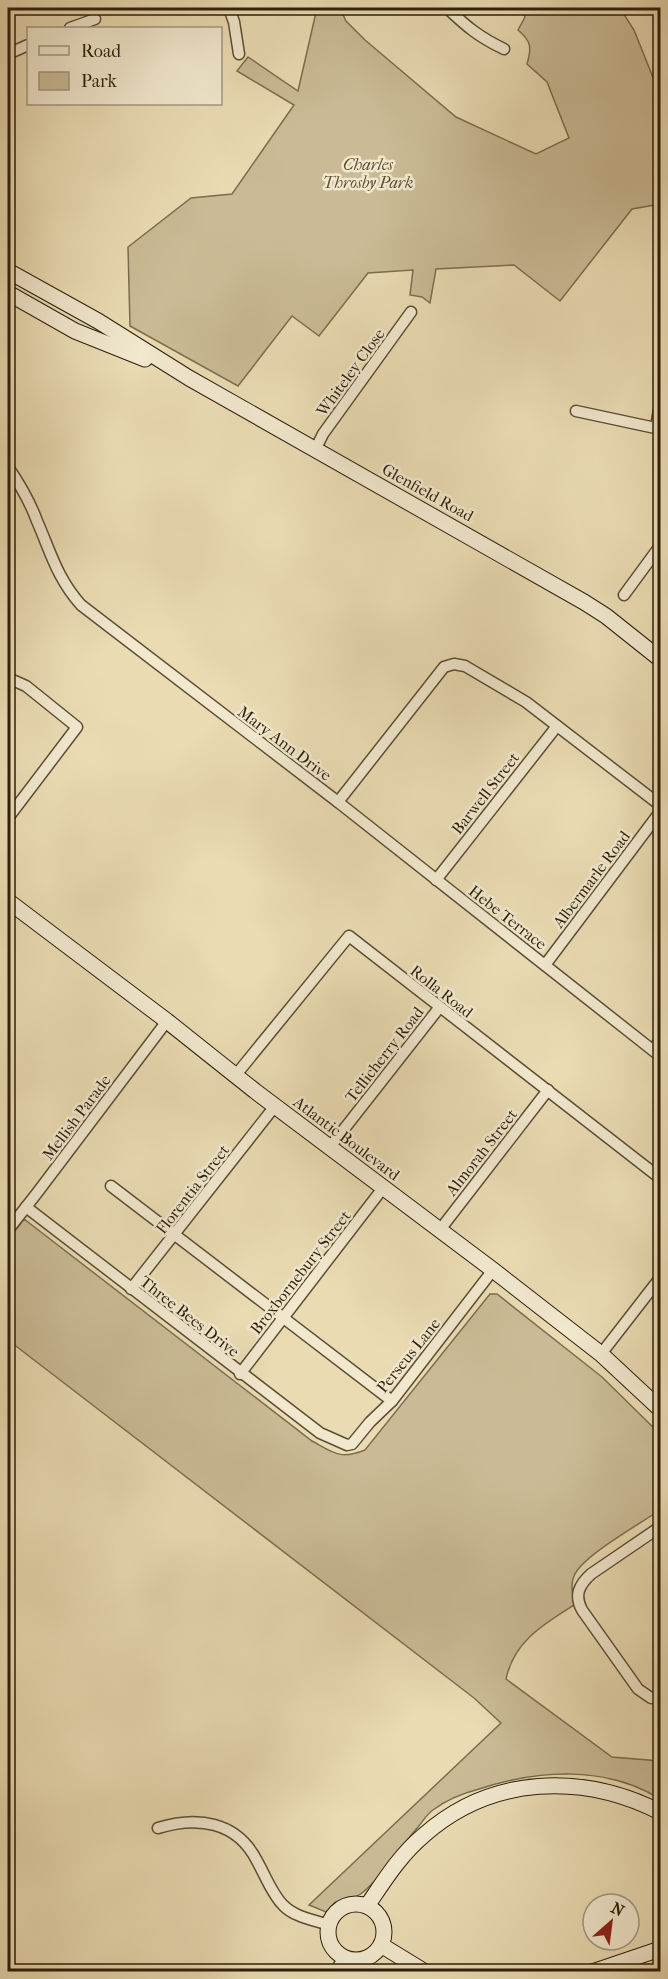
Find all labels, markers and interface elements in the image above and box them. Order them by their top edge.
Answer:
legend [27,27,222,105]
text: Road [81,41,121,62]
text: Park [81,71,118,92]
park label: Charles Throsby Park [323,155,413,192]
street label: Whiteley Close [312,325,389,421]
street label: Glenfield Road [379,459,477,526]
street label: Mary Ann Drive [234,702,335,785]
street label: Barwell Street [448,748,523,838]
street label: Albermarle Road [548,827,634,932]
street label: Hebe Terrace [465,881,550,954]
street label: Rolla Road [406,961,477,1022]
street label: Tellicherry Road [341,1003,428,1106]
street label: Mellish Parade [38,1071,115,1164]
street label: Atlantic Boulevard [289,1092,404,1185]
street label: Almorah Street [441,1105,521,1200]
street label: Florentia Street [152,1141,233,1238]
street label: Broxbornebury Street [246,1206,355,1338]
street label: Three Bees Drive [136,1272,243,1361]
street label: Perseus Lane [373,1314,444,1396]
north arrow [581,1892,641,1952]
text: N [608,1898,628,1921]

